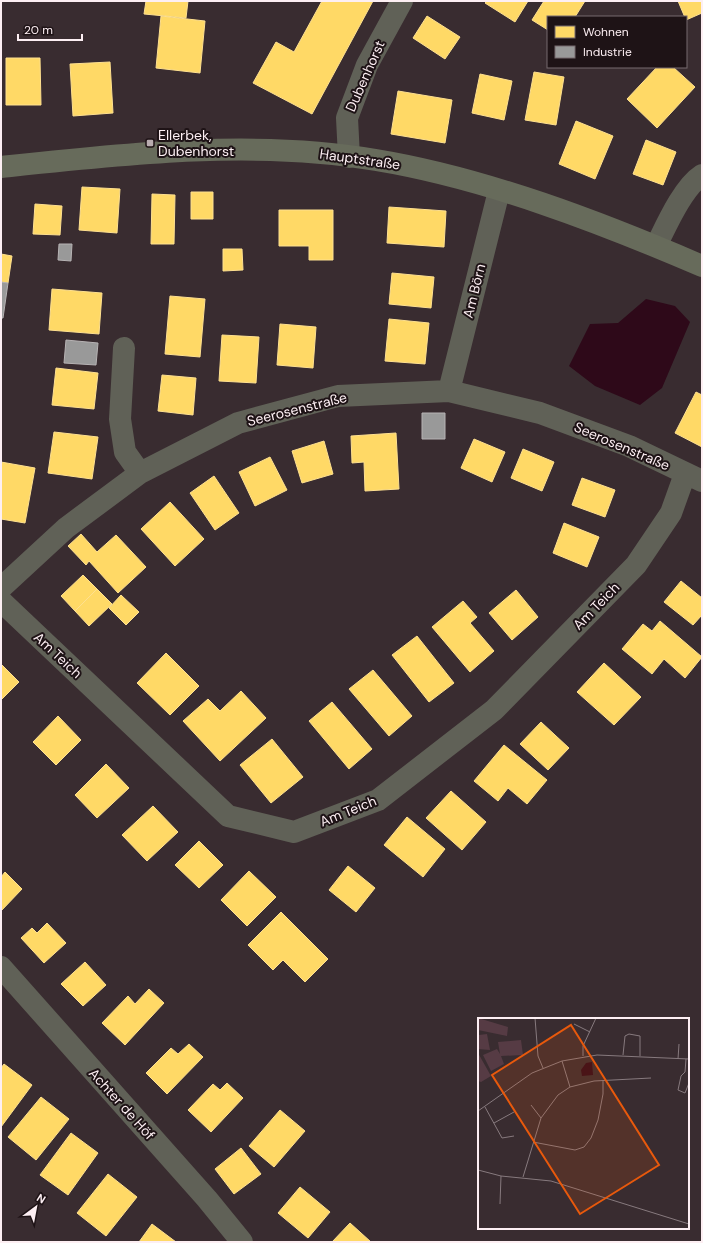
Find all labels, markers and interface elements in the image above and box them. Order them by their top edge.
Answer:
scale bar [18,16,82,42]
legend [547,16,687,68]
text: 20 m [24,22,53,38]
text: Wohnen [583,24,629,40]
street label: Dubenhorst [341,38,389,114]
text: Industrie [583,44,632,60]
place label: Ellerbek, Dubenhorst [158,126,234,160]
marker: Ellerbek, Dubenhorst [145,138,155,148]
street label: Hauptstraße [319,144,401,174]
street label: Am Börn [459,262,489,320]
street label: Seerosenstraße [245,388,349,430]
street label: Seerosenstraße [571,418,673,474]
street label: Am Teich [569,578,623,634]
street label: Am Teich [30,628,86,682]
street label: Am Teich [317,792,379,830]
inset map [478,1018,689,1229]
street label: Achter de Höf [85,1064,159,1144]
north arrow [16,1187,56,1227]
text: N [34,1190,48,1207]

